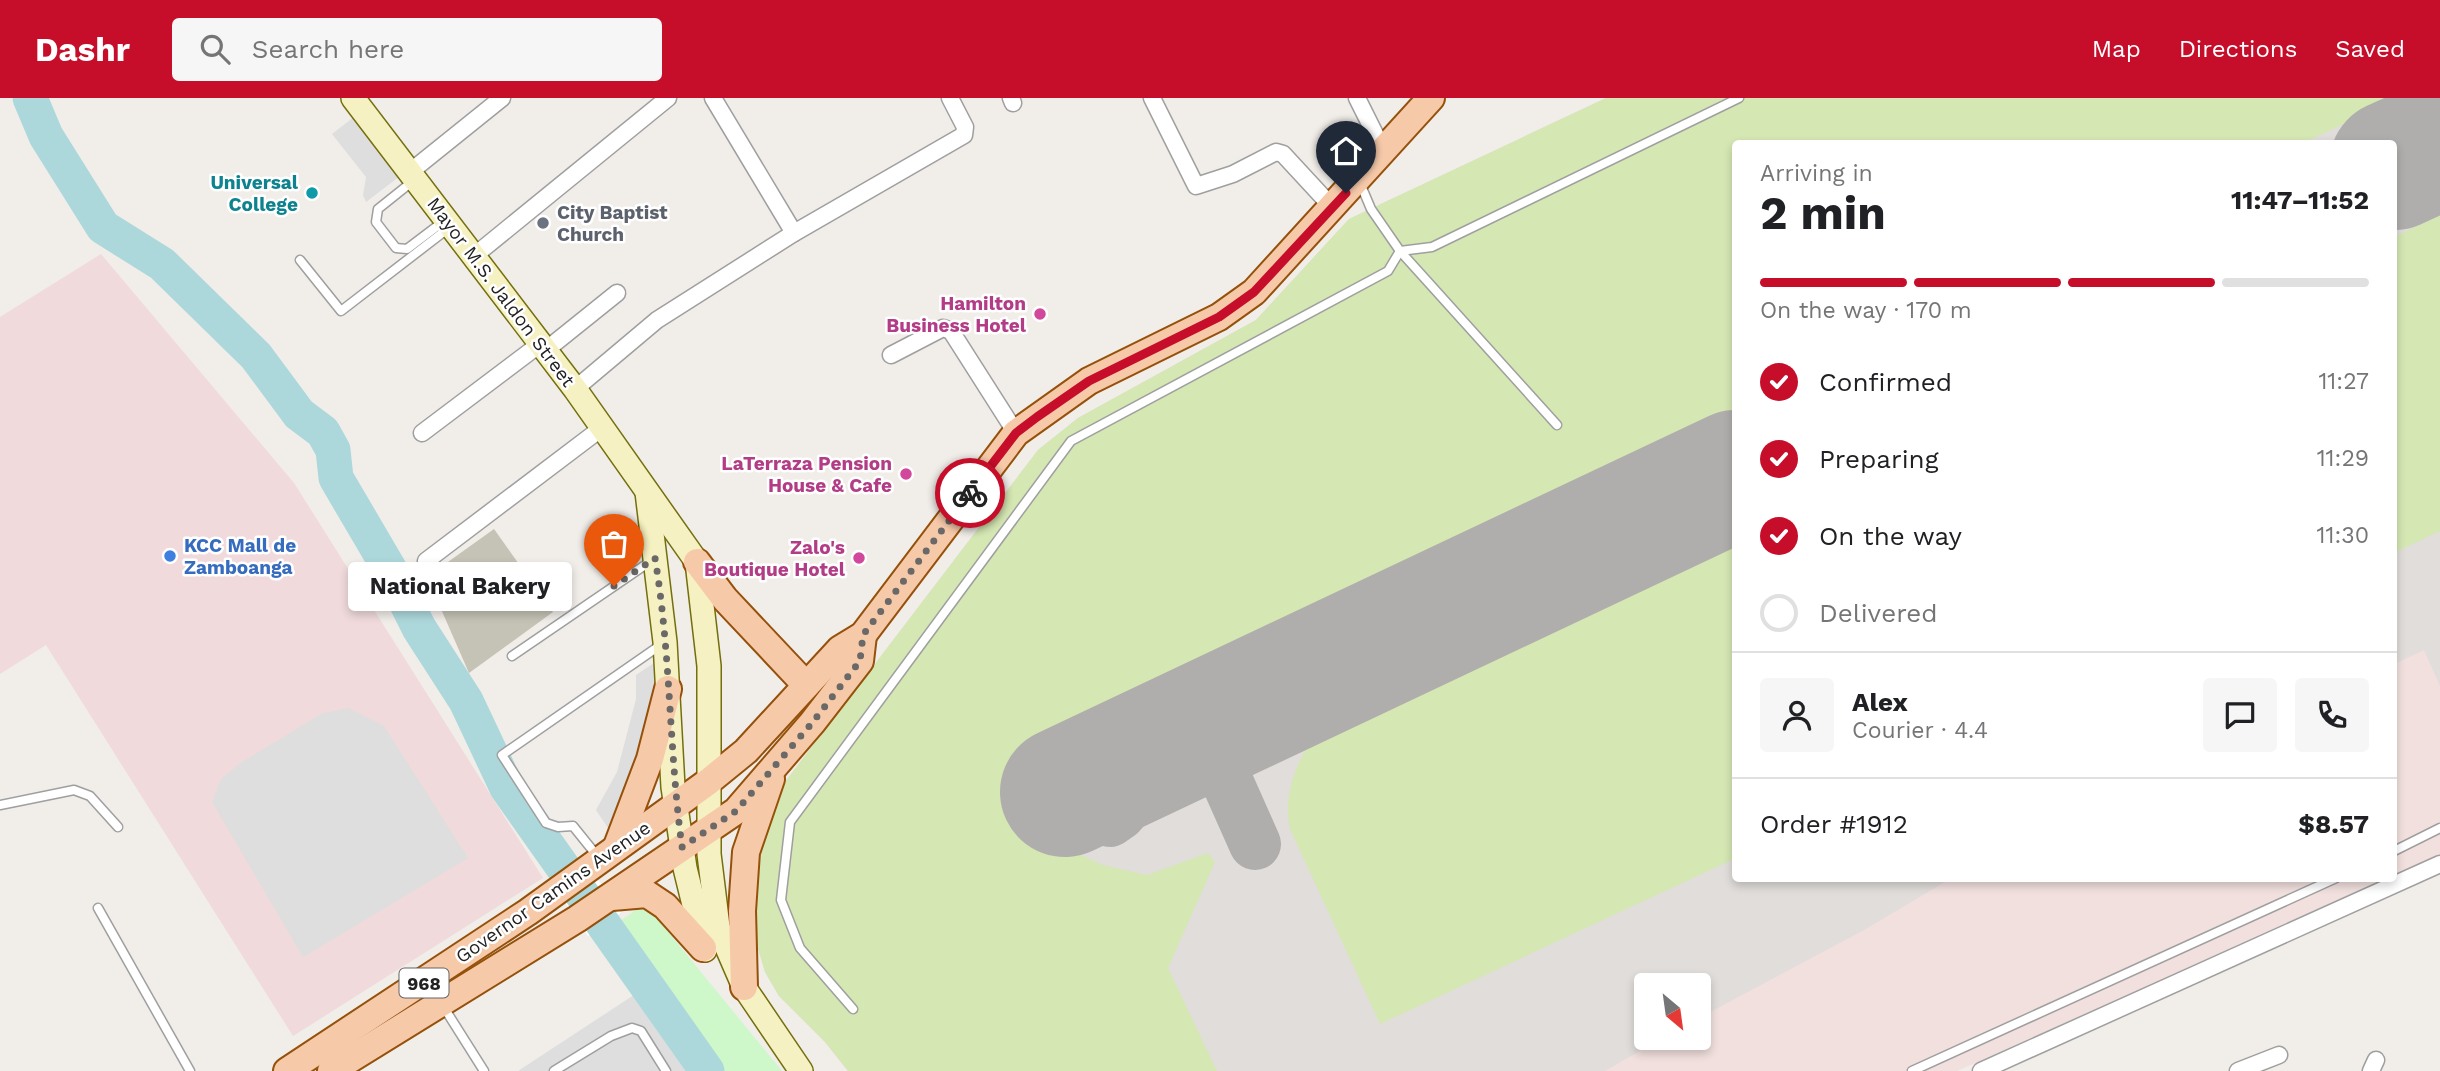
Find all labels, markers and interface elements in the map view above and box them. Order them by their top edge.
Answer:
search box [172,18,662,81]
text: Dashr [35,30,130,69]
icon: search [196,30,234,68]
text: Search here [252,34,404,64]
text: Map [2092,35,2141,63]
text: Directions [2179,35,2297,63]
text: Saved [2335,35,2405,63]
pin [1316,121,1376,193]
icon: home [1327,132,1365,170]
text: Arriving in [1760,160,1873,187]
place label: Universal College [210,171,299,216]
marker: Universal College [304,185,320,201]
text: 11:47–11:52 [2231,185,2369,215]
text: 2 min [1760,186,1886,240]
street label: Mayor M.S. Jaldon Street [422,193,580,391]
place label: City Baptist Church [557,201,668,246]
marker: City Baptist Church [535,215,551,231]
place label: Hamilton Business Hotel [886,292,1027,337]
text: On the way · 170 m [1760,297,1972,324]
marker: Hamilton Business Hotel [1032,306,1048,322]
icon: check [1760,363,1798,401]
text: Confirmed [1819,367,1952,397]
text: 11:27 [2318,368,2369,395]
icon: check [1760,440,1798,478]
text: Preparing [1819,444,1939,474]
text: 11:29 [2317,445,2369,472]
place label: LaTerraza Pension House & Cafe [721,452,892,497]
courier [935,458,1005,528]
marker: LaTerraza Pension House & Cafe [898,466,914,482]
icon: bike [951,474,989,512]
pin [584,514,644,586]
icon: check [1760,517,1798,555]
text: On the way [1819,521,1962,551]
text: 11:30 [2317,522,2369,549]
icon: bag [595,525,633,563]
place label: KCC Mall de Zamboanga [184,534,296,579]
place label: Zalo's Boutique Hotel [704,536,846,581]
marker: KCC Mall de Zamboanga [162,548,178,564]
marker: Zalo's Boutique Hotel [851,550,867,566]
callout: National Bakery [348,561,572,610]
text: National Bakery [370,573,550,600]
text: Delivered [1819,598,1938,628]
button: person [1760,678,1834,752]
button: chat [2203,678,2277,752]
button: phone [2295,678,2369,752]
text: Alex [1852,687,1908,717]
text: Courier · 4.4 [1852,717,1988,744]
text: Order #1912 [1760,809,1908,839]
text: $8.57 [2298,809,2369,839]
street label: Governor Camins Avenue [451,816,655,968]
road number: 968 [400,968,448,998]
north arrow [1634,973,1712,1050]
map controls [1634,973,1711,1050]

